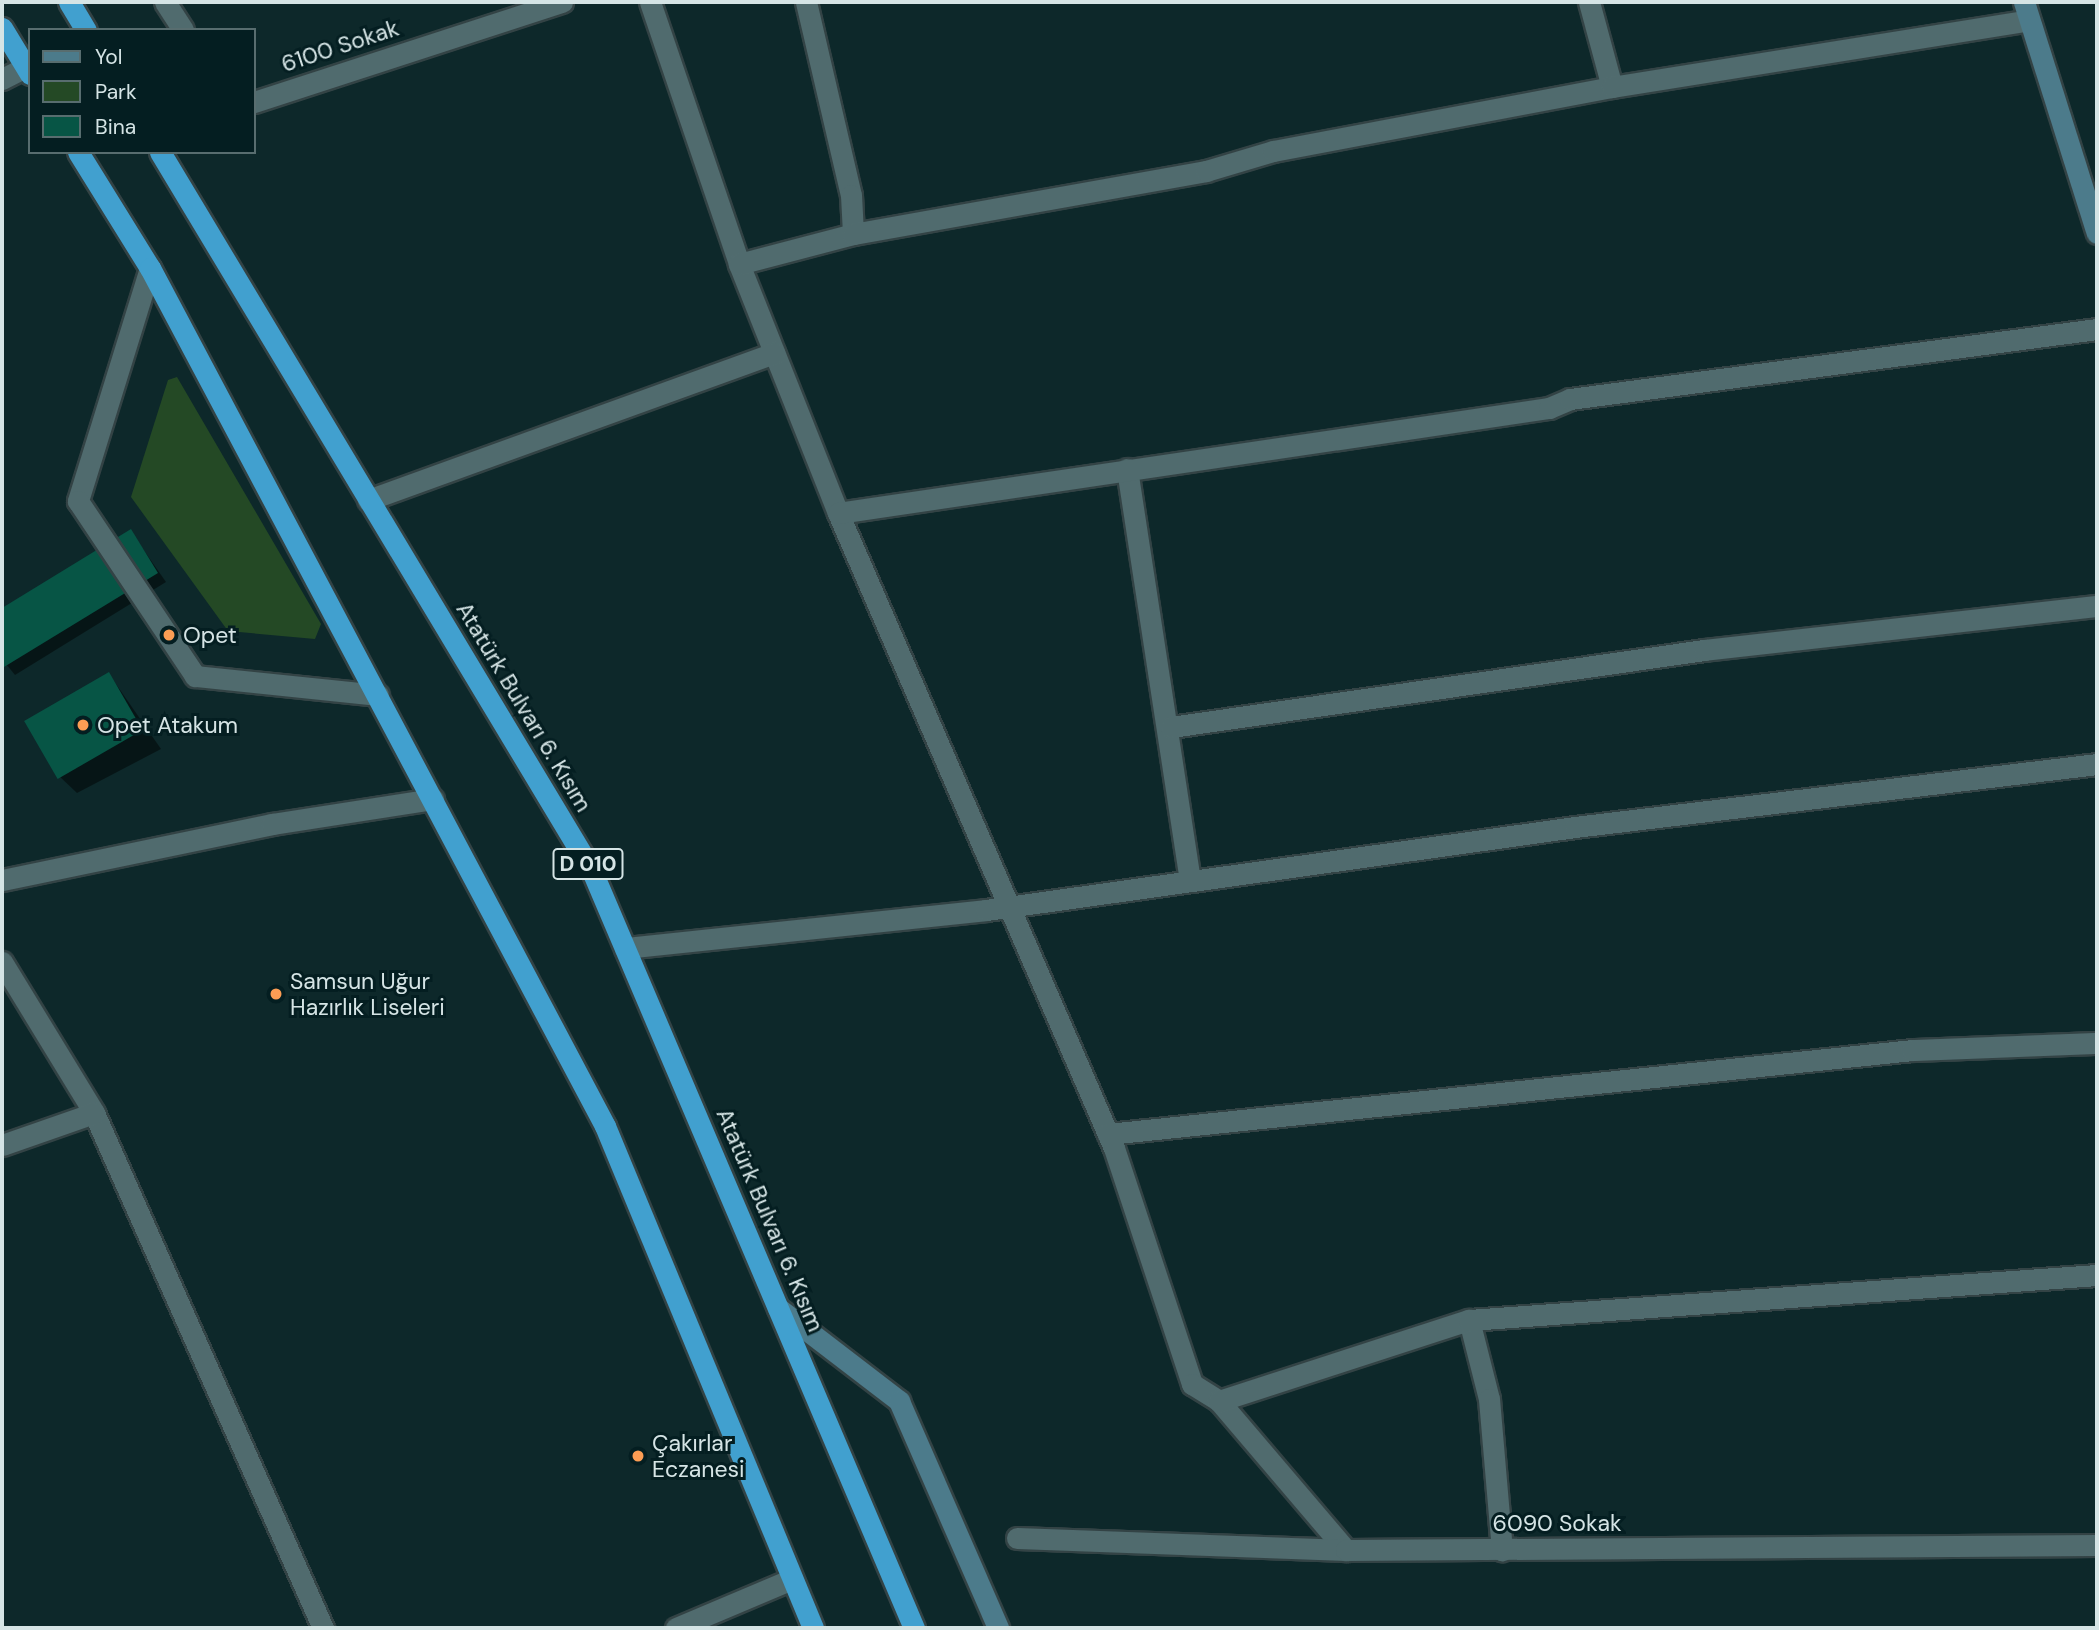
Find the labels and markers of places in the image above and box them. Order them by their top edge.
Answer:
place label: Opet [183,621,237,649]
marker: Opet [161,627,177,643]
place label: Opet Atakum [97,711,238,739]
marker: Opet Atakum [75,717,91,733]
place label: Samsun Uğur Hazırlık Liseleri [290,967,445,1021]
marker: Samsun Uğur Hazırlık Liseleri [268,986,284,1002]
place label: Çakırlar Eczanesi [652,1429,745,1483]
marker: Çakırlar Eczanesi [630,1448,646,1464]

